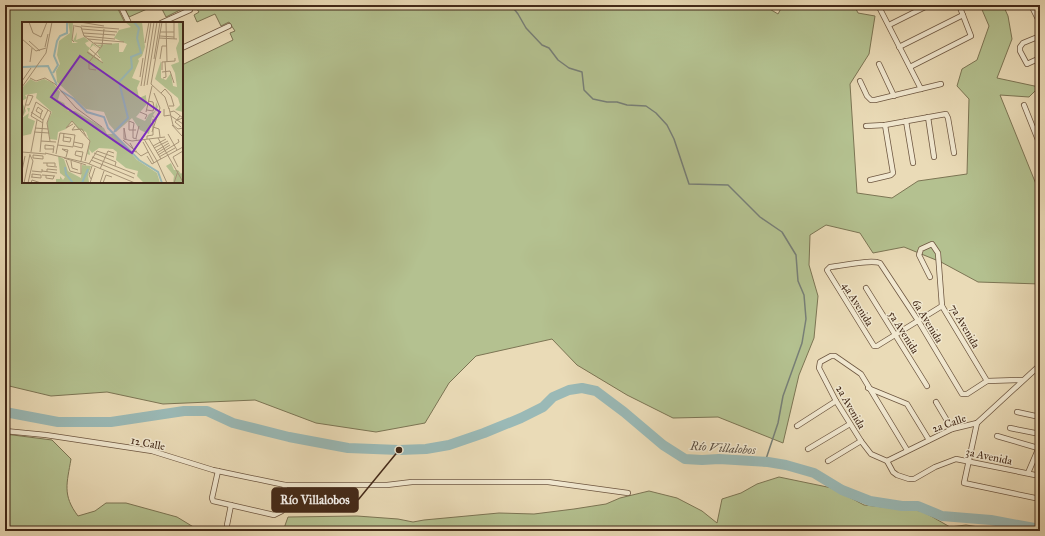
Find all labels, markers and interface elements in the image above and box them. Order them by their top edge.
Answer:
inset map [22,22,183,183]
street label: 4a Avenida [839,280,876,329]
street label: 6a Avenida [910,297,946,346]
street label: 7a Avenida [947,302,983,351]
street label: 5a Avenida [885,309,922,356]
street label: 2a Avenida [833,383,868,432]
street label: 2a Calle [930,411,968,435]
street label: 12 Calle [130,434,167,453]
water label: Río Villalobos [689,439,757,457]
street label: 3a Avenida [964,445,1014,468]
callout: Río Villalobos [272,488,358,512]
text: Río Villalobos [280,493,350,507]

